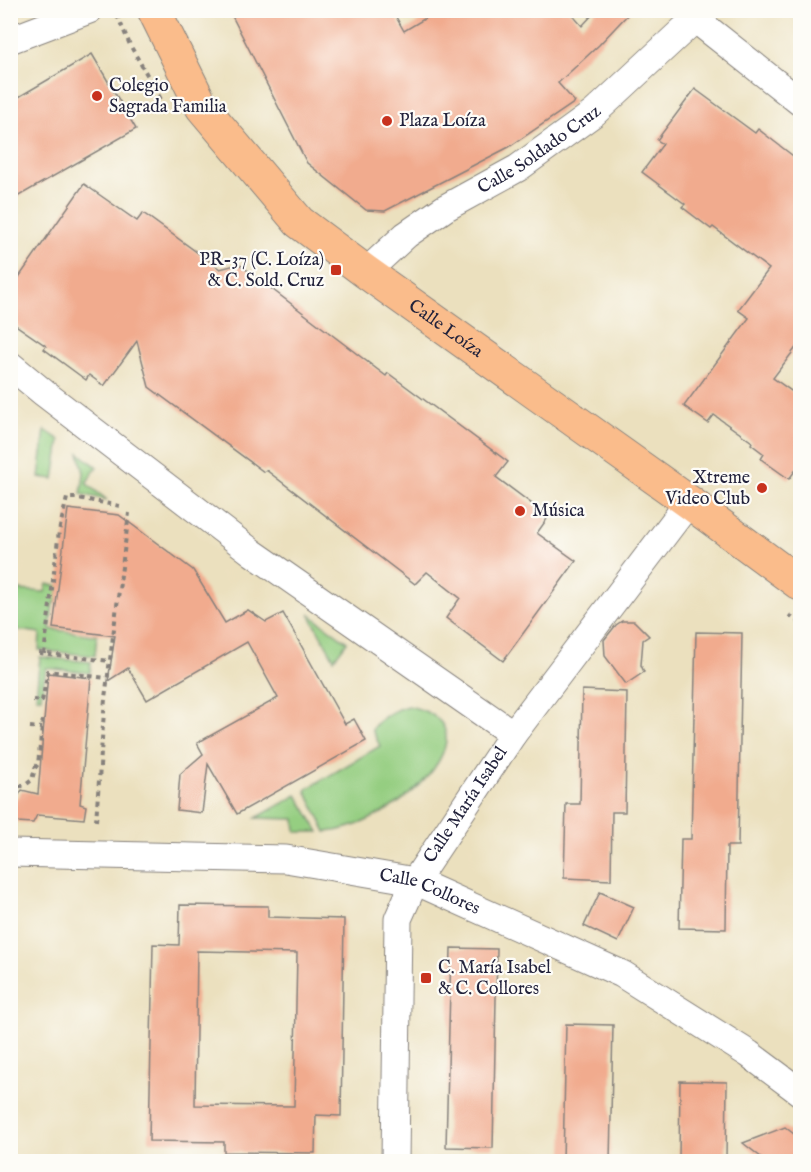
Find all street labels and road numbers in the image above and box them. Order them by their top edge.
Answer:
street label: Calle Soldado Cruz [474,100,606,199]
street label: Calle Loíza [404,294,488,363]
street label: Calle María Isabel [419,742,513,868]
street label: Calle Collores [378,864,484,920]

